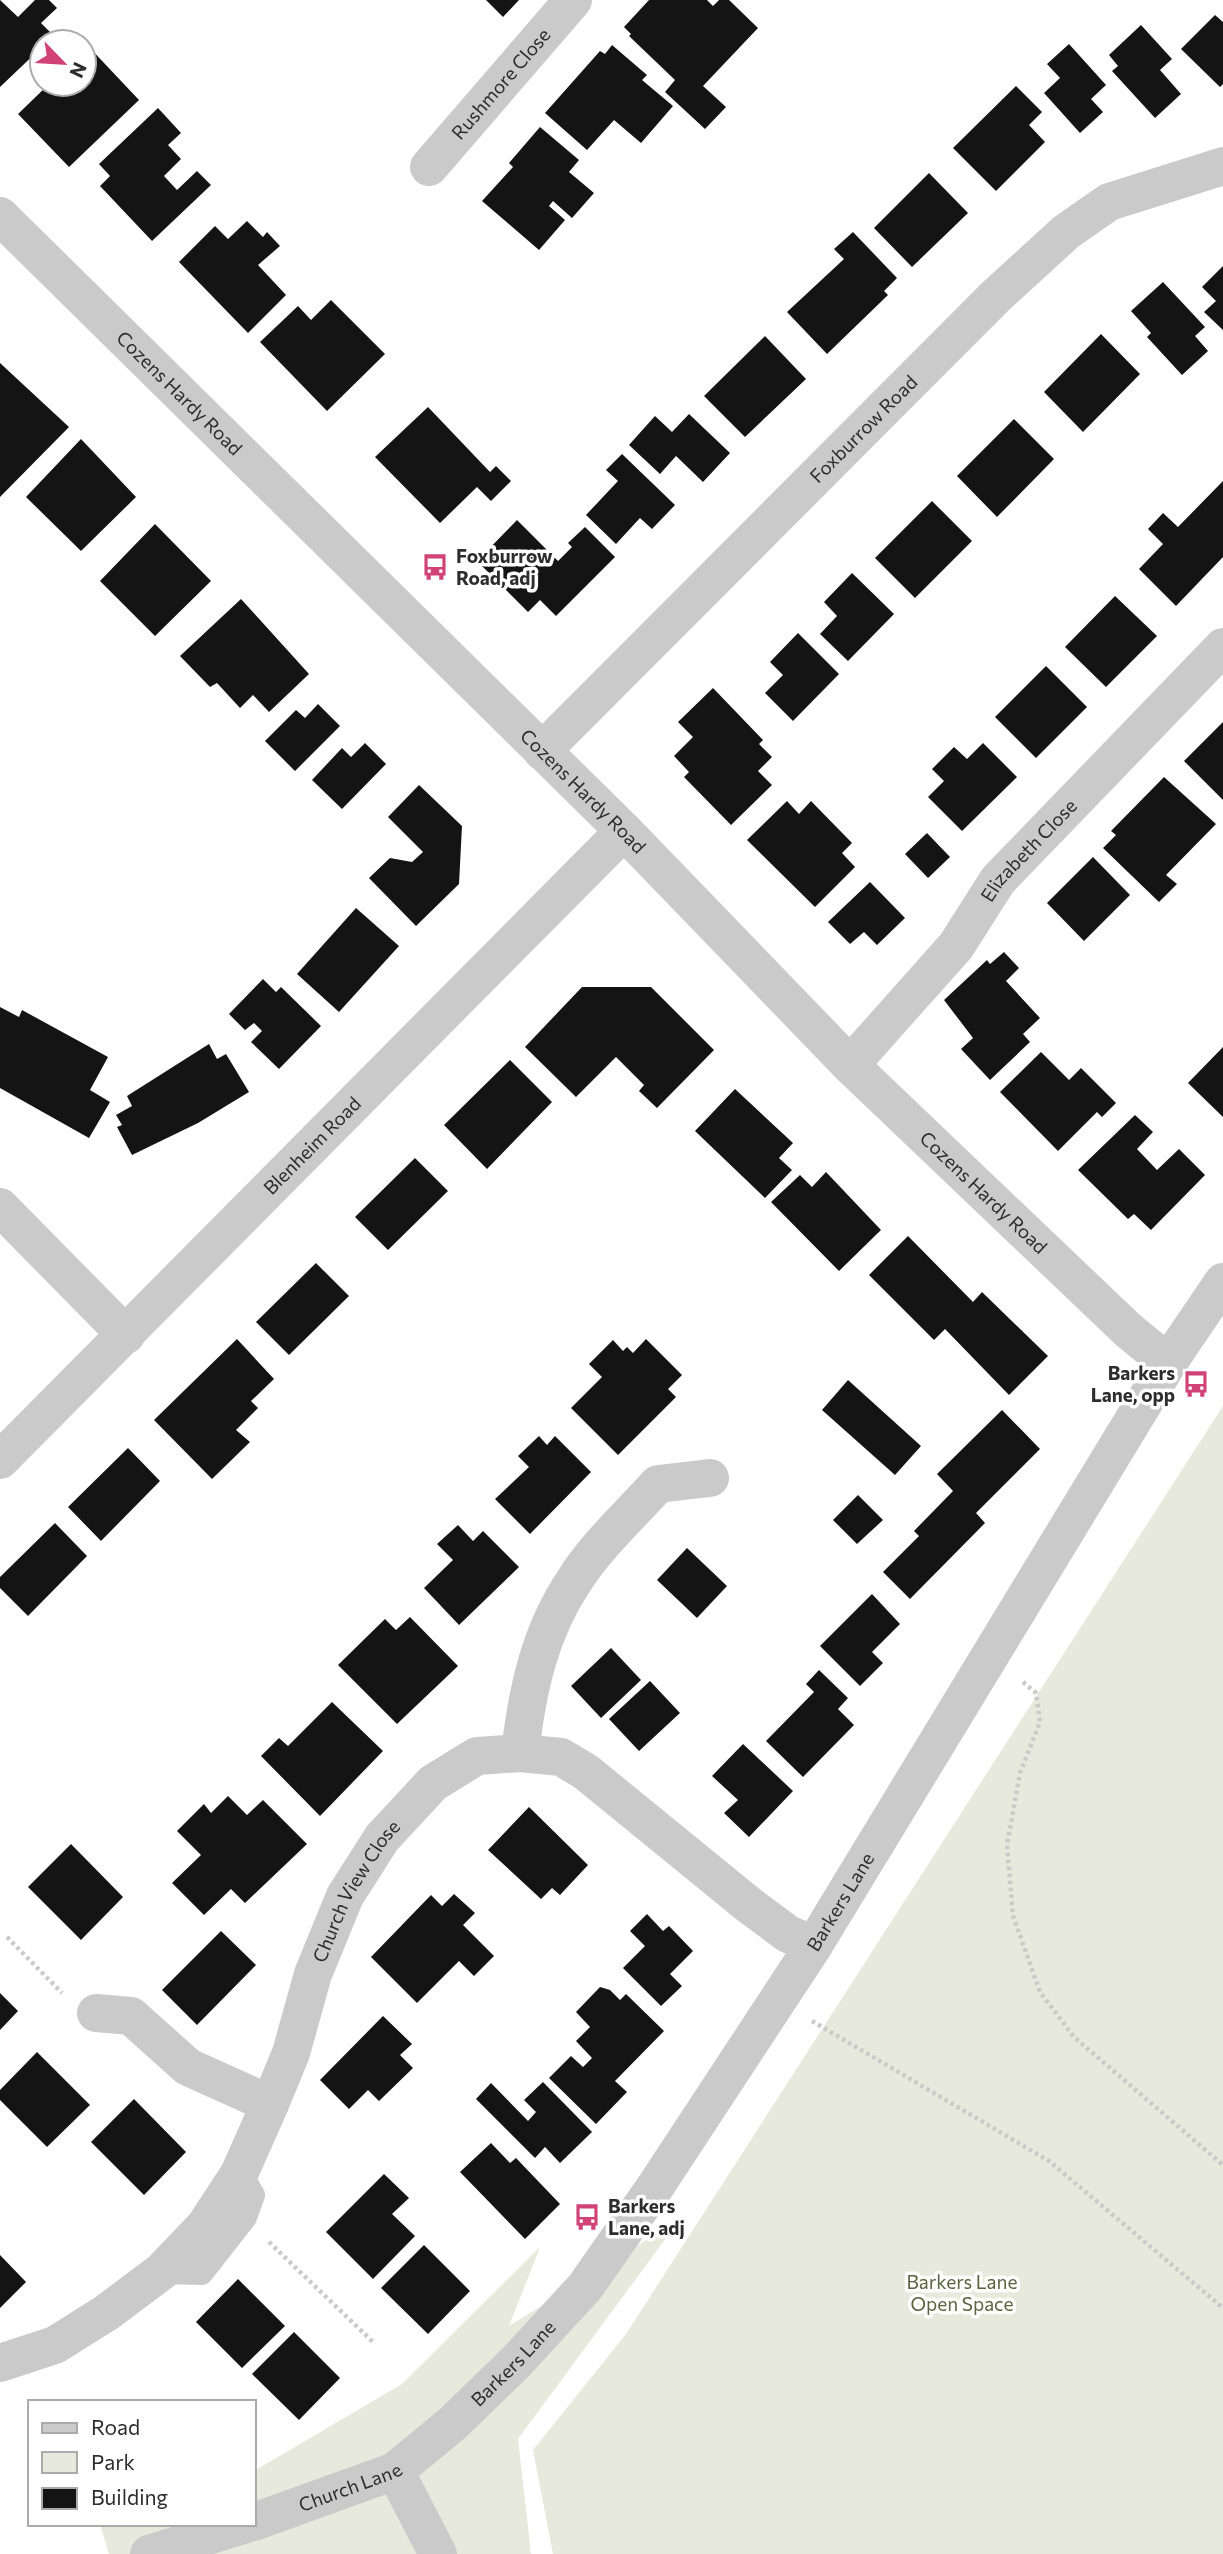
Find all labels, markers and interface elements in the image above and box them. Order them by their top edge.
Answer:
street label: Rushmore Close [446,23,555,144]
north arrow [28,28,98,98]
text: N [65,59,92,82]
street label: Cozens Hardy Road [112,326,247,459]
street label: Foxburrow Road [805,370,921,487]
place label: Foxburrow Road, adj [456,544,553,589]
bus stop icon: Foxburrow Road, adj [420,552,450,582]
street label: Cozens Hardy Road [516,724,651,858]
street label: Elizabeth Close [975,794,1081,906]
street label: Blenheim Road [258,1091,365,1199]
street label: Cozens Hardy Road [915,1126,1052,1258]
place label: Barkers Lane, opp [1091,1361,1175,1406]
bus stop icon: Barkers Lane, opp [1181,1369,1211,1399]
street label: Church View Close [307,1815,404,1965]
street label: Barkers Lane [801,1848,879,1955]
place label: Barkers Lane, adj [608,2194,685,2239]
bus stop icon: Barkers Lane, adj [572,2202,602,2232]
park label: Barkers Lane Open Space [907,2270,1017,2315]
street label: Barkers Lane [466,2315,560,2411]
legend [28,2400,256,2526]
text: Road [91,2414,140,2439]
text: Park [91,2449,135,2474]
street label: Church Lane [295,2458,406,2516]
text: Building [91,2484,168,2509]

